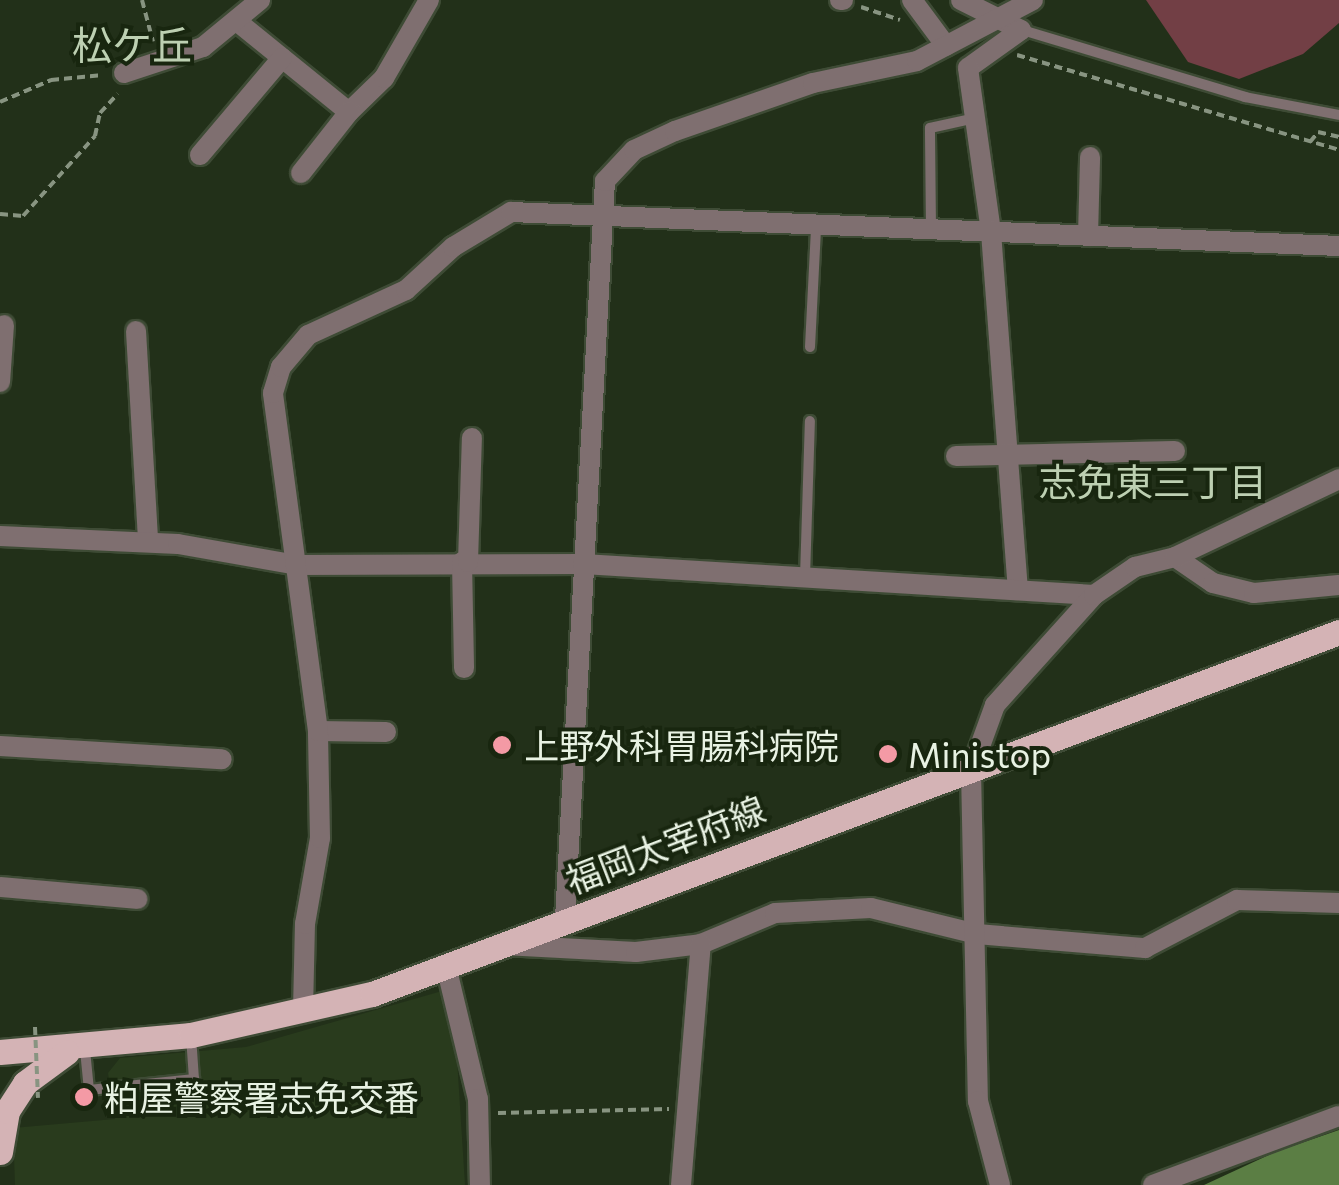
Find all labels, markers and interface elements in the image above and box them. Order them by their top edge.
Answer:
district label: 松ケ丘 [72,20,192,68]
district label: 志免東三丁目 [1039,458,1267,504]
place label: 上野外科胃腸科病院 [524,724,839,766]
marker: 上野外科胃腸科病院 [489,732,515,758]
place label: Ministop [908,733,1051,775]
marker: Ministop [877,743,899,765]
street label: 福岡太宰府線 [559,787,771,901]
place label: 粕屋警察署志免交番 [104,1076,419,1118]
marker: 粕屋警察署志免交番 [73,1086,95,1108]

